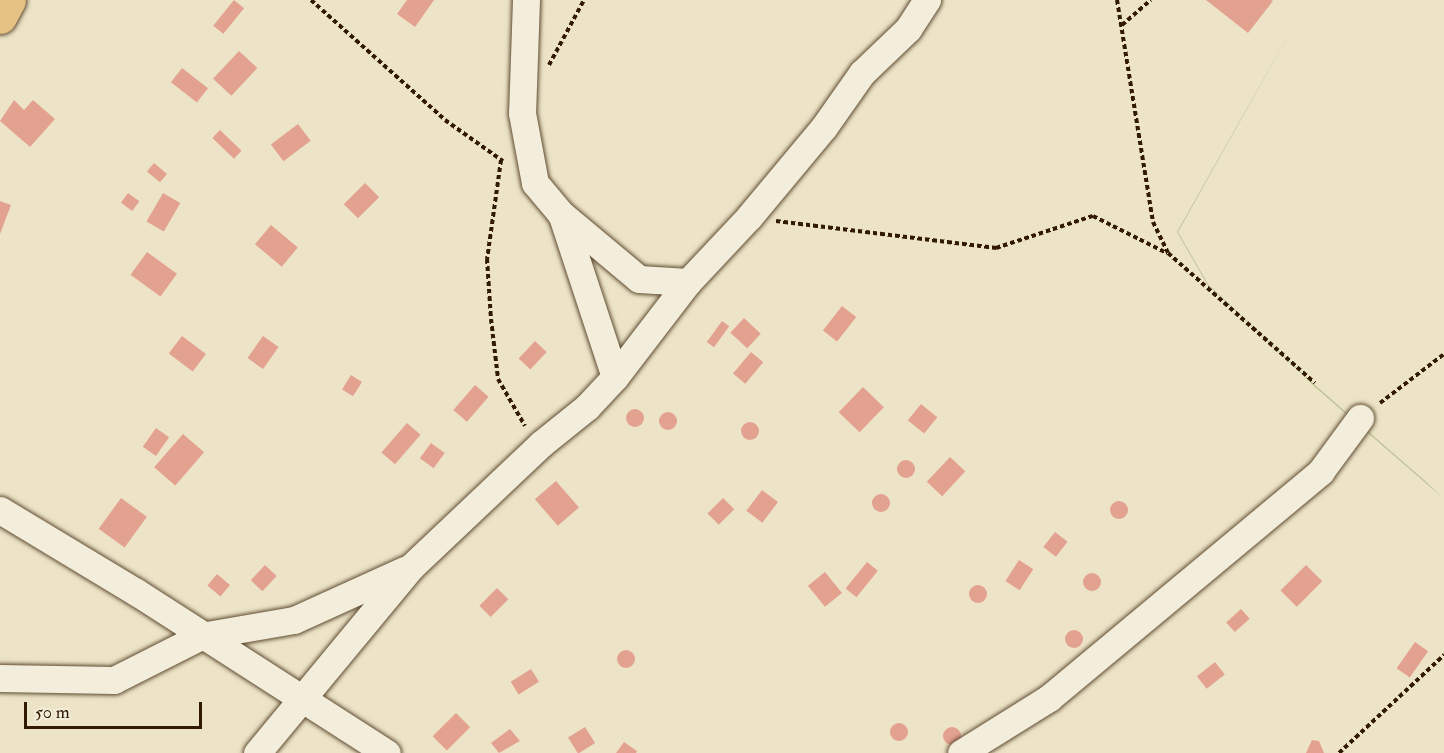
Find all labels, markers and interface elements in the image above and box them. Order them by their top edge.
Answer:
scale bar [27,690,206,728]
text: 50 m [35,701,70,724]

